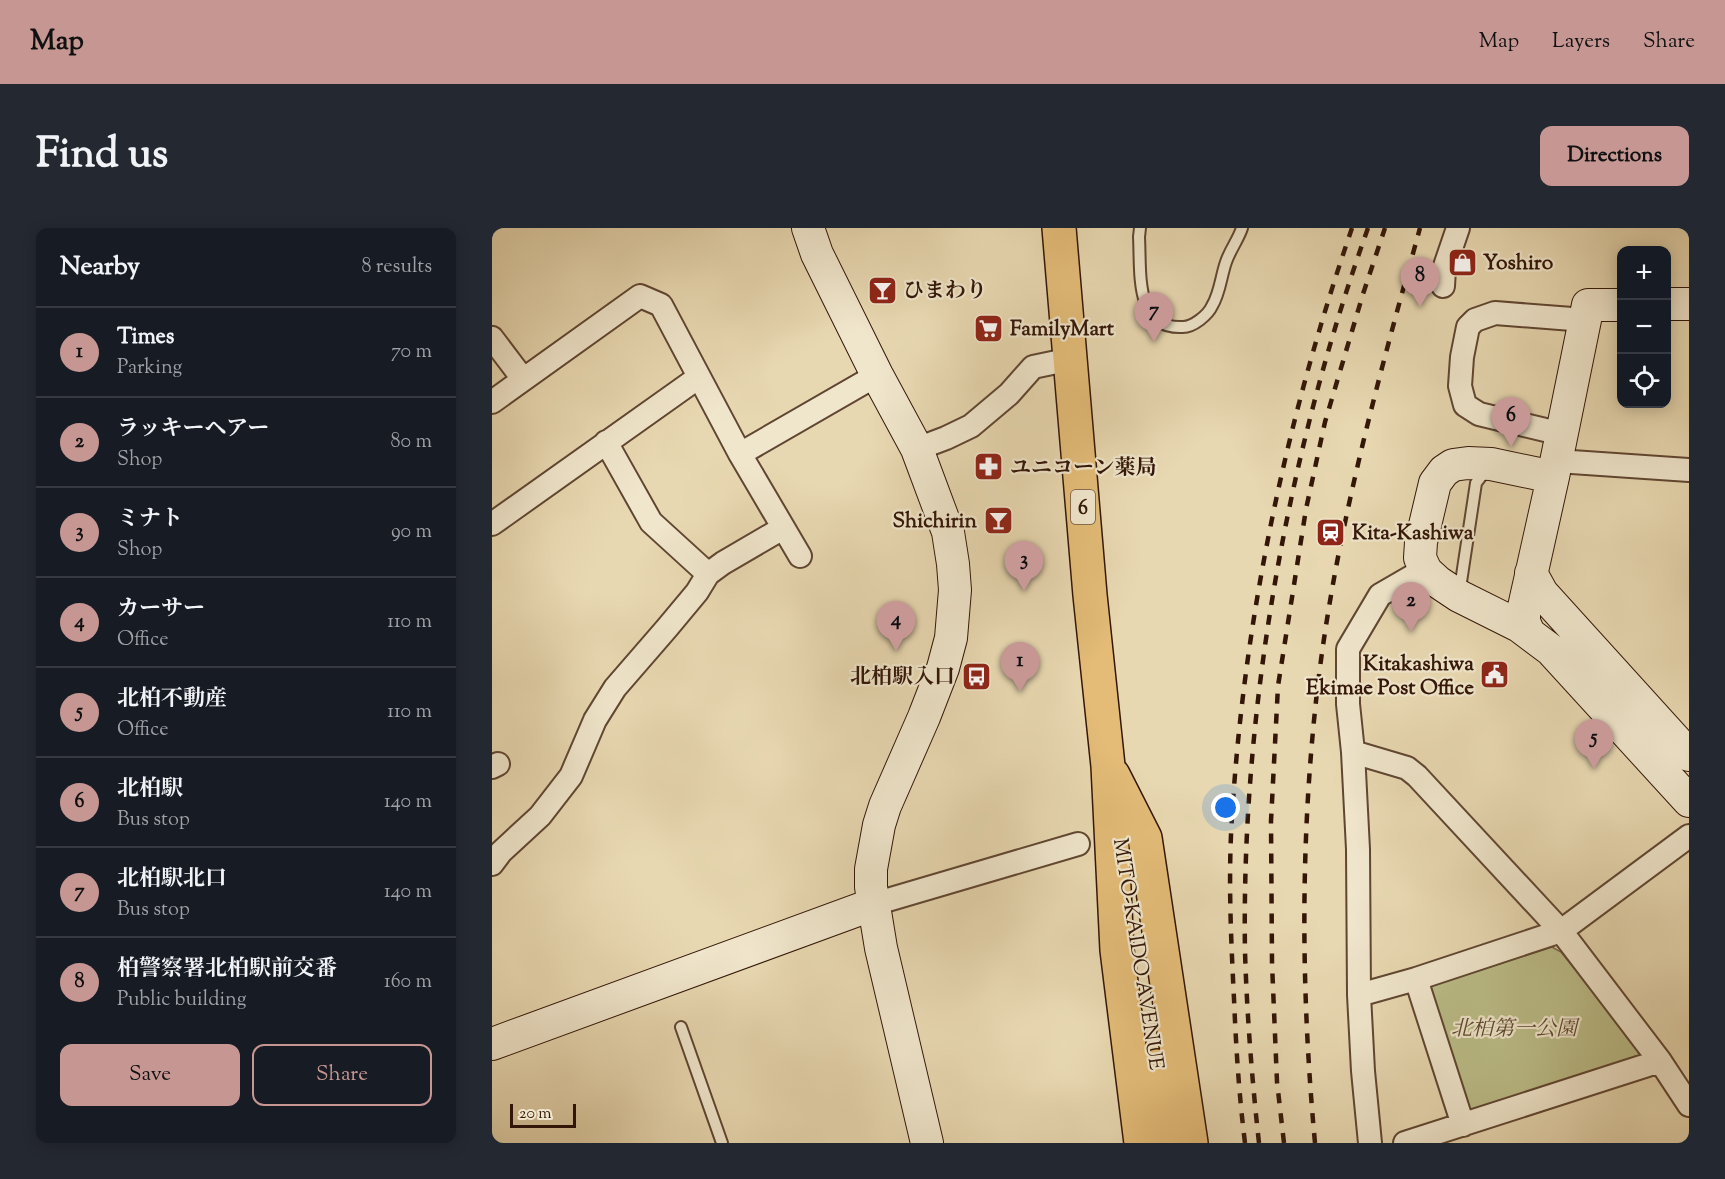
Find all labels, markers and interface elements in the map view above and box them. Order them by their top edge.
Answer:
text: Map [30,22,84,62]
text: Map [1479,27,1519,57]
text: Layers [1552,27,1610,57]
text: Share [1643,27,1695,57]
text: Find us [36,126,168,186]
button: Directions [1540,126,1689,186]
shop icon: Yoshiro [1446,246,1478,278]
map controls [1617,246,1671,408]
button: + [1617,246,1671,300]
text: Nearby [60,249,140,286]
place label: Yoshiro [1483,249,1554,279]
text: 8 results [361,253,432,282]
pin: 8 [1400,257,1440,307]
bar icon: ひまわり [866,274,898,306]
place label: ひまわり [903,277,987,307]
pin: 7 [1134,292,1174,342]
button: − [1617,300,1671,354]
supermarket icon: FamilyMart [973,312,1005,344]
place label: FamilyMart [1010,315,1115,345]
text: Times [117,322,175,354]
text: 1 [76,338,83,367]
text: 70 m [391,338,432,367]
text: Parking [117,354,182,383]
button: locate [1617,354,1671,408]
pin: 6 [1492,398,1530,447]
text: ラッキーヘアー [117,414,269,446]
text: 2 [75,428,84,457]
text: 80 m [391,428,432,457]
text: Shop [117,446,162,475]
pharmacy icon: ユニコーン薬局 [973,451,1005,483]
place label: ユニコーン薬局 [1010,454,1157,484]
road number: 6 [1071,490,1095,524]
text: ミナト [117,504,183,536]
bar icon: Shichirin [982,504,1014,536]
place label: Shichirin [892,507,978,537]
station icon: Kita-Kashiwa [1315,516,1347,548]
text: 3 [75,518,84,547]
text: 90 m [391,518,432,547]
place label: Kita-Kashiwa [1352,519,1474,549]
text: Shop [117,536,162,565]
pin: 3 [1004,542,1044,591]
pin: 2 [1392,582,1430,632]
text: カーサー [117,594,205,626]
pin: 4 [876,602,916,651]
text: 4 [74,608,85,637]
text: 110 m [387,608,432,637]
text: Office [117,626,169,655]
pin: 1 [1000,642,1040,692]
place label: Kitakashiwa Ekimae Post Office [1306,650,1474,704]
public building icon: Kitakashiwa Ekimae Post Office [1479,659,1511,691]
bus stop icon: 北柏駅入口 [960,660,992,692]
place label: 北柏駅入口 [850,663,955,693]
text: 北柏不動産 [117,684,227,716]
text: 5 [76,698,83,727]
text: 110 m [387,698,432,727]
text: Office [117,716,169,745]
pin: 5 [1574,720,1614,769]
text: 北柏駅 [117,774,183,806]
text: 6 [75,788,84,817]
text: 140 m [384,788,432,817]
your location [1211,793,1240,822]
text: Bus stop [117,806,190,835]
street label: MITO-KAIDO AVENUE [1104,836,1170,1073]
text: 北柏駅北口 [117,864,227,896]
text: 7 [74,878,85,907]
text: 140 m [384,878,432,907]
text: Bus stop [117,896,190,925]
text: 柏警察署北柏駅前交番 [117,954,337,986]
text: 8 [75,968,85,997]
text: 160 m [384,968,432,997]
text: Public building [117,986,247,1015]
park label: 北柏第一公園 [1451,1015,1580,1045]
button: Save [60,1044,240,1106]
button: Share [252,1044,432,1106]
scale bar [510,1101,576,1128]
text: 20 m [519,1103,552,1126]

